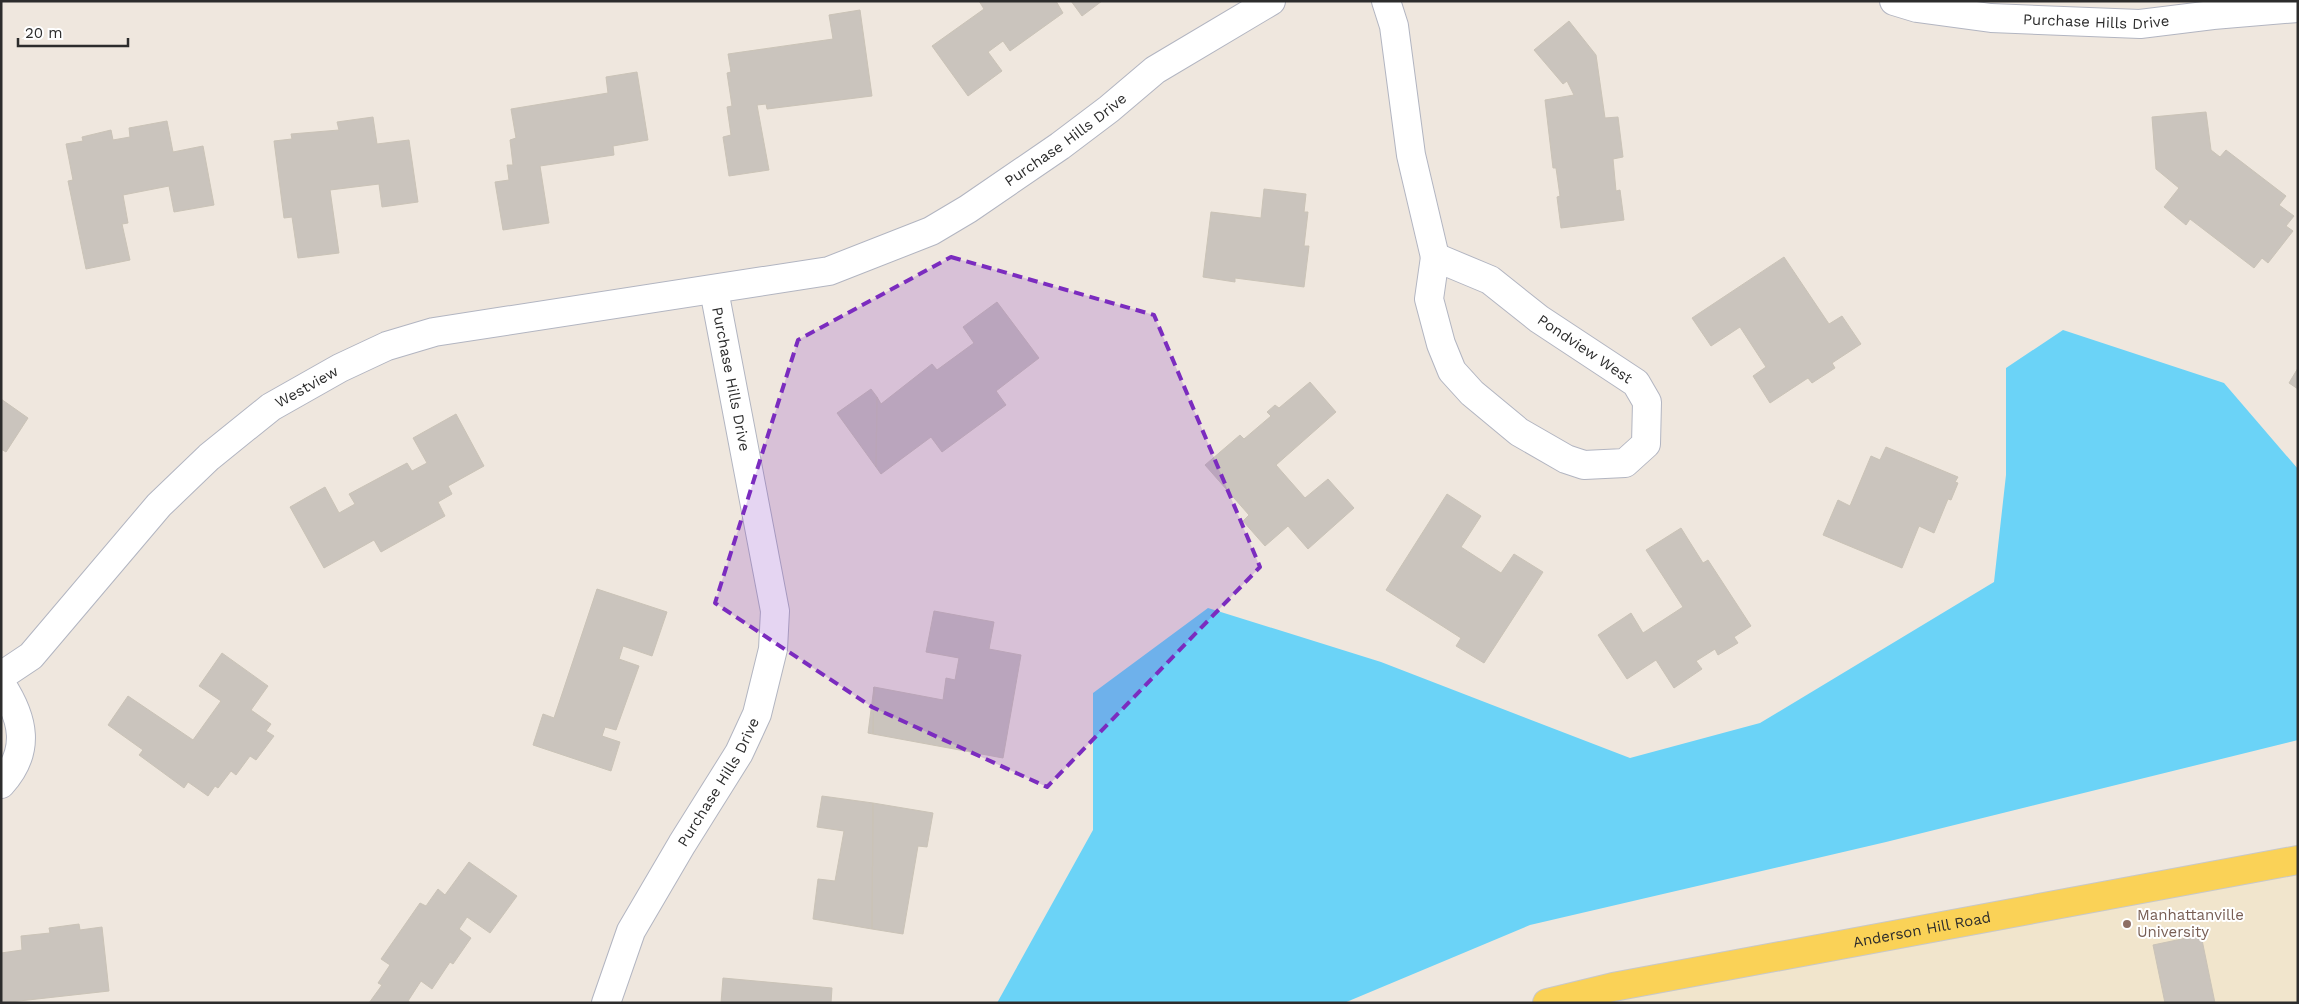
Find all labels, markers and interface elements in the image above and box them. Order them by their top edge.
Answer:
street label: Purchase Hills Drive [2023,10,2170,33]
scale bar [18,15,128,47]
text: 20 m [25,24,63,42]
street label: Purchase Hills Drive [1001,89,1130,190]
street label: Purchase Hills Drive [708,305,754,453]
street label: Pondview West [1534,311,1637,388]
street label: Westview [272,362,342,412]
street label: Purchase Hills Drive [674,715,763,850]
place label: Manhattanville University [2137,906,2244,941]
street label: Anderson Hill Road [1851,908,1992,951]
marker: Manhattanville University [2121,918,2133,930]

